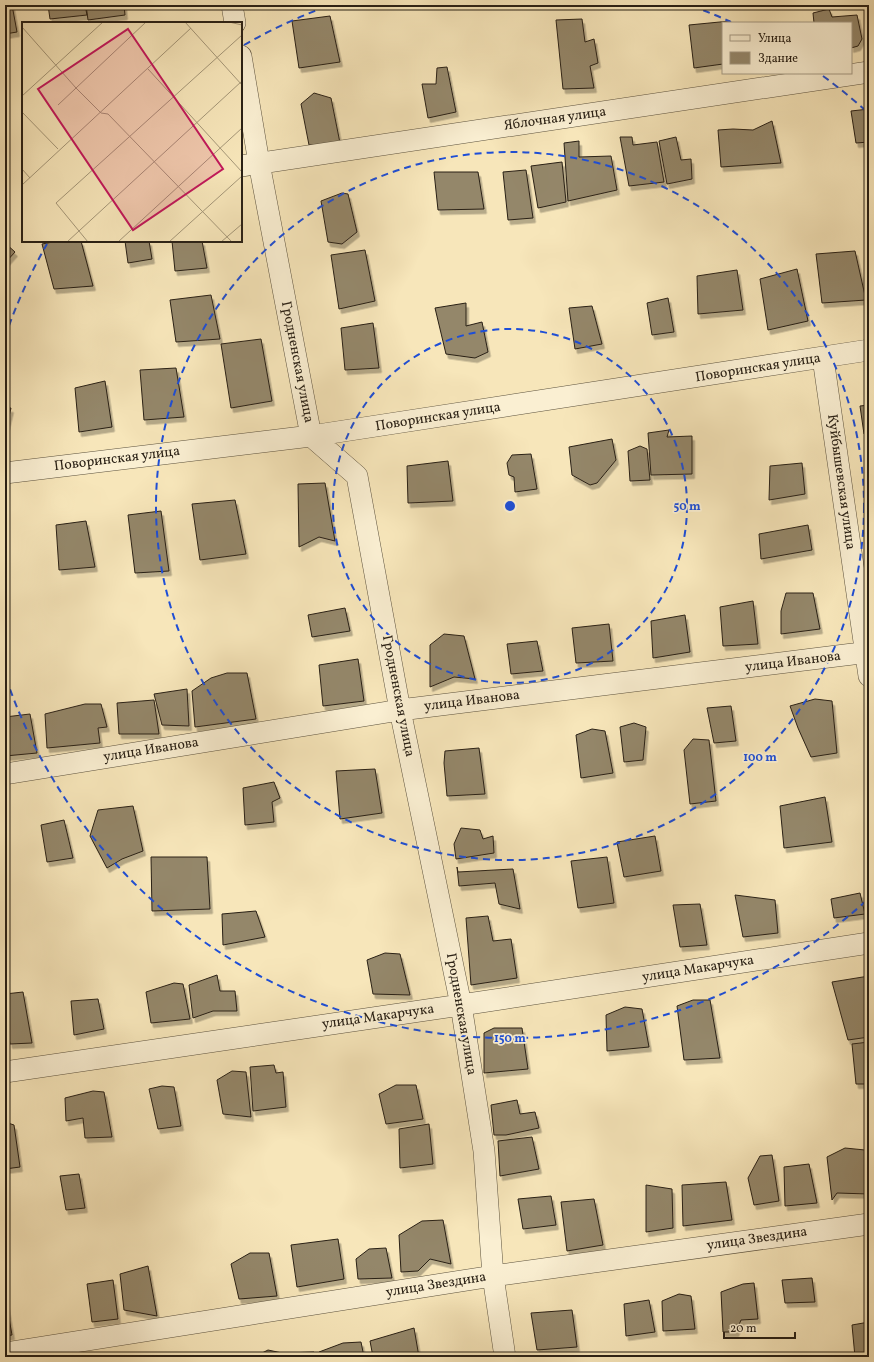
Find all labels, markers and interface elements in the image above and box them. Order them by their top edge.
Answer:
inset map [22,22,242,242]
legend [722,22,852,74]
text: Улица [758,31,791,47]
text: Здание [758,51,798,67]
street label: Яблочная улица [503,102,607,136]
street label: Гродненская улица [276,299,318,425]
street label: Поворинская улица [694,349,822,387]
street label: Поворинская улица [374,398,502,436]
street label: Куйбышевская улица [822,413,860,551]
street label: Поворинская улица [53,442,181,476]
centre of rings [503,499,517,513]
text: 50 m [673,499,701,515]
street label: Гродненская улица [377,633,419,759]
street label: улица Иванова [744,647,842,677]
street label: улица Иванова [423,686,521,716]
street label: улица Иванова [102,733,200,767]
text: 100 m [743,750,777,766]
street label: Гродненская улица [441,951,481,1077]
street label: улица Макарчука [641,951,755,987]
street label: улица Макарчука [321,1000,435,1034]
text: 150 m [494,1031,526,1047]
street label: улица Звездина [705,1223,809,1255]
street label: улица Звездина [384,1268,488,1302]
scale bar [724,1314,795,1340]
text: 20 m [730,1321,757,1337]

